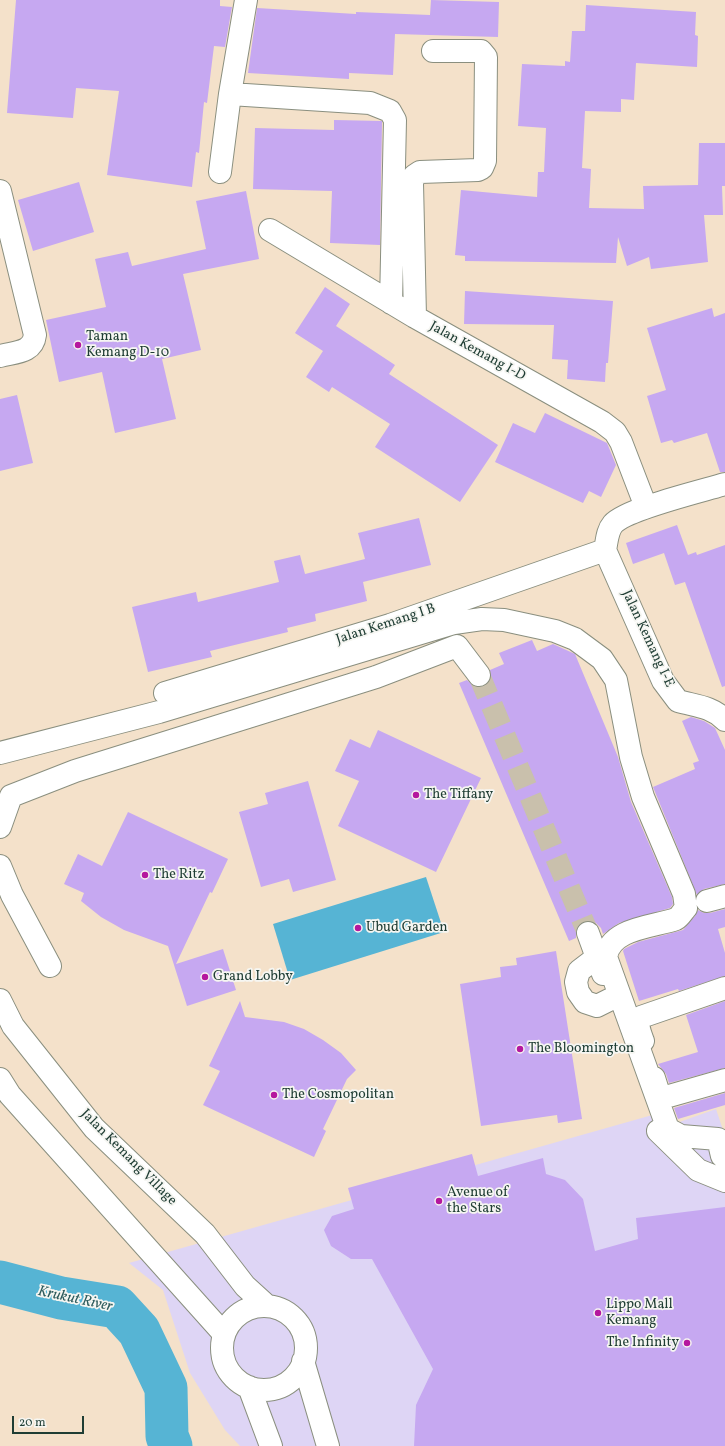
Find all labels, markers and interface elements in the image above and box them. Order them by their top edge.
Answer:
street label: Jalan Kemang I-D [426,319,528,385]
place label: Taman Kemang D-10 [86,329,169,362]
marker: Taman Kemang D-10 [73,340,83,350]
street label: Jalan Kemang I-E [617,588,677,690]
street label: Jalan Kemang I B [334,601,438,649]
place label: The Tiffany [424,787,493,803]
marker: The Tiffany [411,790,421,800]
place label: The Ritz [153,867,204,883]
marker: The Ritz [140,870,150,880]
place label: Ubud Garden [366,920,448,936]
marker: Ubud Garden [353,923,363,933]
place label: Grand Lobby [213,969,293,985]
marker: Grand Lobby [200,972,210,982]
place label: The Bloomington [528,1041,634,1057]
marker: The Bloomington [515,1044,525,1054]
place label: The Cosmopolitan [282,1087,394,1103]
marker: The Cosmopolitan [269,1090,279,1100]
street label: Jalan Kemang Village [76,1106,180,1210]
place label: Avenue of the Stars [447,1185,508,1218]
marker: Avenue of the Stars [434,1196,444,1206]
water label: Krukut River [36,1283,114,1317]
place label: Lippo Mall Kemang [606,1297,673,1330]
marker: Lippo Mall Kemang [593,1308,603,1318]
place label: The Infinity [606,1335,679,1351]
marker: The Infinity [682,1338,692,1348]
scale bar [14,1408,86,1434]
text: 20 m [19,1415,46,1431]

